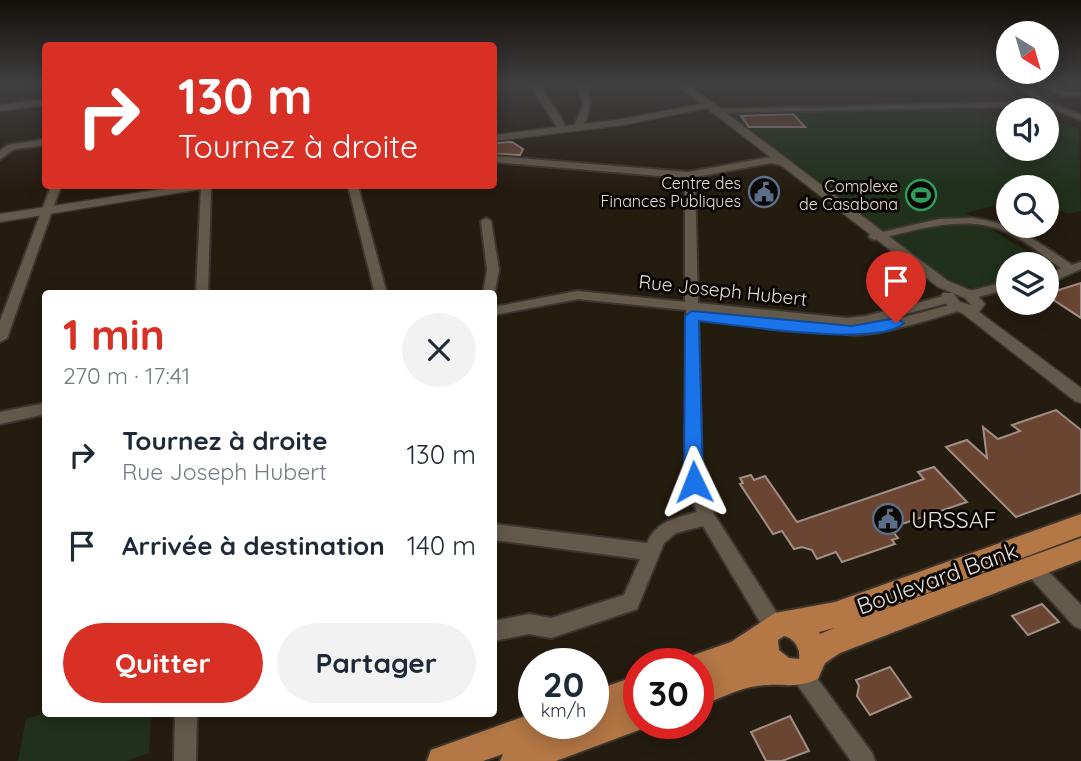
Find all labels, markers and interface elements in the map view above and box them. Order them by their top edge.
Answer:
north arrow [996,21,1059,84]
map controls [996,21,1059,315]
text: 130 m [178,65,312,126]
icon: right [63,70,154,161]
button: sound [996,98,1059,161]
text: Tournez à droite [178,126,418,166]
place label: Centre des Finances Publiques [600,173,741,211]
public building icon: Centre des Finances Publiques [747,175,781,209]
button: search [996,175,1059,238]
place label: Complexe de Casabona [799,176,898,214]
sports icon: Complexe de Casabona [904,178,938,212]
pin [866,251,926,323]
button: layers [996,252,1059,315]
icon: arrive [877,262,915,300]
street label: Rue Joseph Hubert [638,269,808,311]
text: 1 min [63,308,165,361]
button: close [402,313,476,387]
text: 270 m · 17:41 [63,361,190,390]
text: Tournez à droite [122,424,327,457]
icon: right [63,436,101,474]
text: 130 m [406,438,476,471]
position arrow [657,445,731,519]
text: Rue Joseph Hubert [122,457,327,486]
public building icon: URSSAF [871,502,905,536]
place label: URSSAF [911,505,997,534]
icon: arrive [63,527,101,565]
text: Arrivée à destination [122,529,385,562]
text: 140 m [407,529,476,562]
street label: Boulevard Bank [853,535,1021,621]
button: Quitter [63,623,263,703]
button: Partager [277,623,476,703]
speed limit sign: 30 [623,648,714,739]
text: 20 [543,662,584,706]
text: km/h [541,699,586,722]

